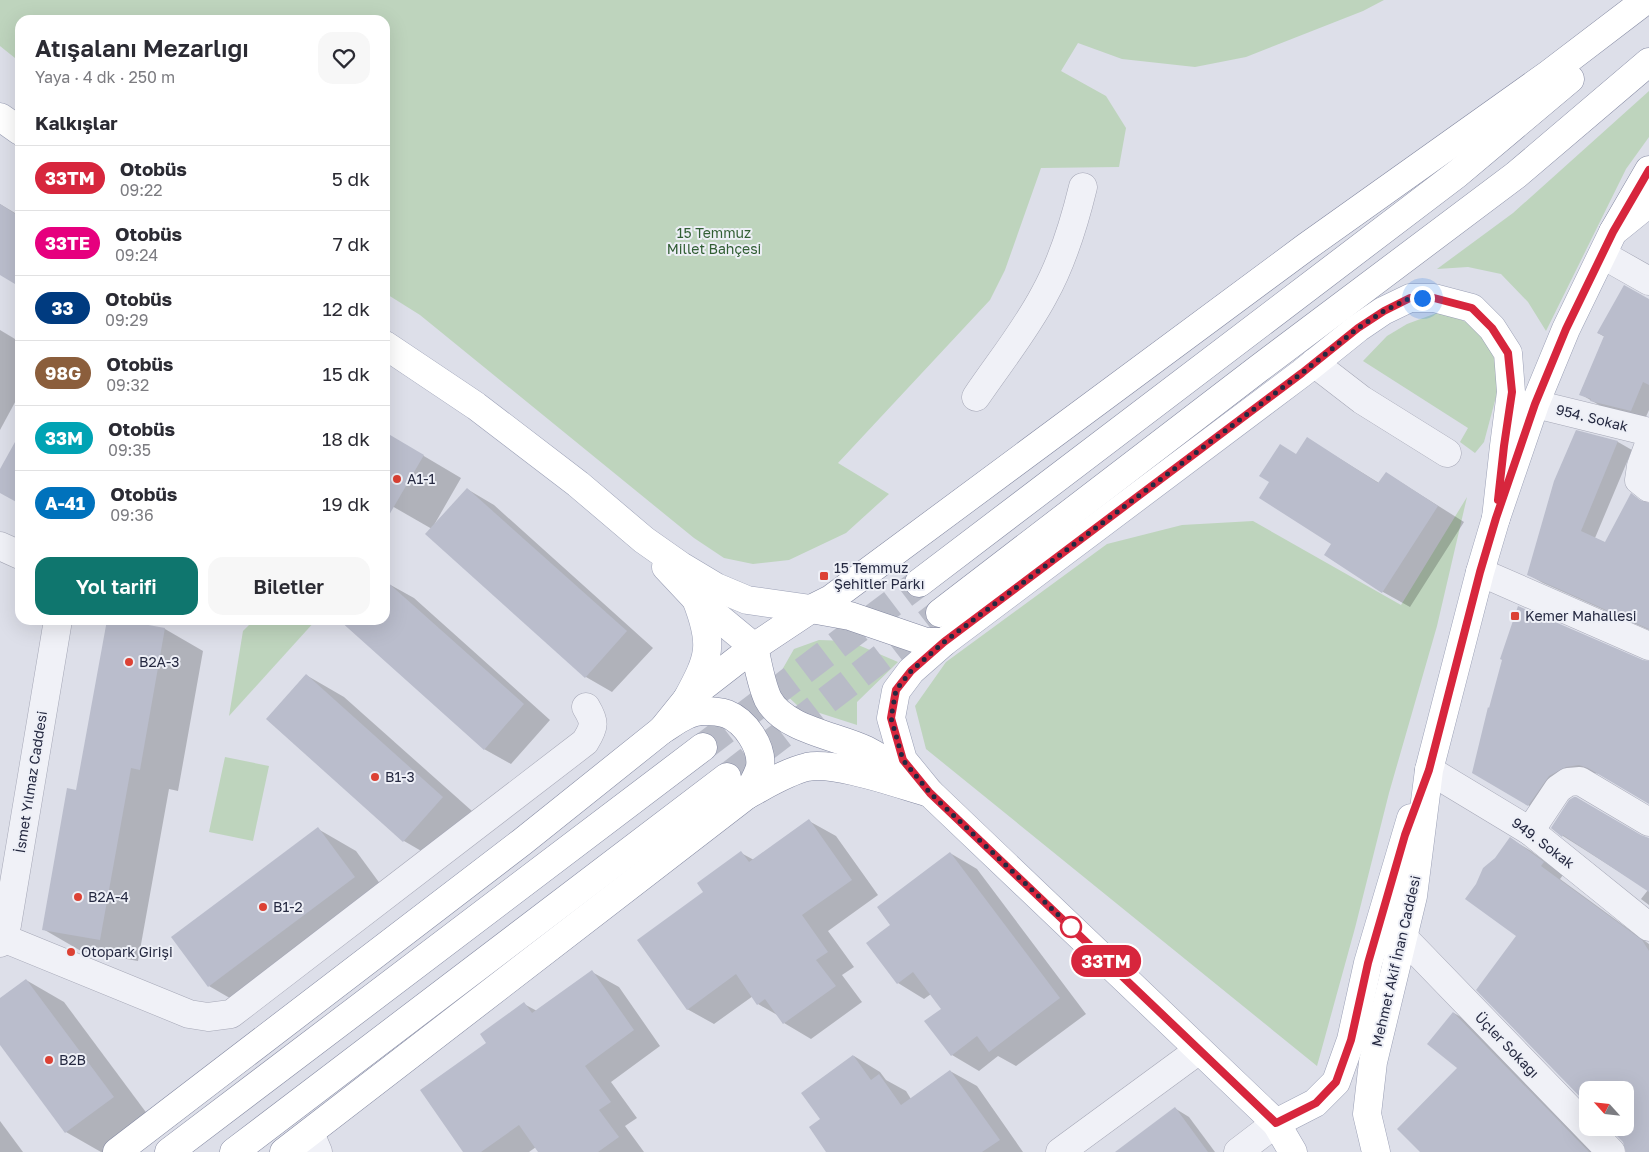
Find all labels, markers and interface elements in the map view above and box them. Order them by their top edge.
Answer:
button: heart [318,32,370,84]
text: Atışalanı Mezarlığı [35,33,249,62]
text: Yaya · 4 dk · 250 m [35,67,175,87]
text: Kalkışlar [35,111,118,134]
text: Otobüs [120,157,187,180]
text: 33TM [45,167,95,189]
text: 5 dk [332,167,370,190]
text: 09:22 [120,180,163,200]
text: Otobüs [115,222,182,245]
park label: 15 Temmuz Millet Bahçesi [667,224,761,257]
text: 33TE [45,232,90,254]
text: 7 dk [333,232,370,255]
text: 09:24 [115,245,158,265]
your location [1410,286,1435,311]
text: Otobüs [105,287,172,310]
text: 33 [52,297,73,319]
text: 12 dk [323,297,370,320]
text: 09:29 [105,310,148,330]
text: Otobüs [106,352,173,375]
text: 98G [45,362,81,384]
text: 15 dk [323,362,370,385]
text: 09:32 [106,375,149,395]
street label: 954. Sokak [1554,400,1630,435]
text: Otobüs [108,417,175,440]
text: 33M [45,427,83,449]
text: 18 dk [322,427,370,450]
text: 09:35 [108,440,151,460]
place label: A1-1 [407,470,435,487]
marker: A1-1 [391,473,403,485]
text: Otobüs [110,482,177,505]
text: A-41 [45,492,85,514]
text: 19 dk [322,492,370,515]
text: 09:36 [110,505,154,525]
button: Yol tarifi [35,557,198,615]
button: Biletler [208,557,370,615]
place label: 15 Temmuz Şehitler Parkı [834,559,925,592]
marker: 15 Temmuz Şehitler Parkı [818,570,830,582]
place label: Kemer Mahallesi [1525,607,1637,624]
marker: Kemer Mahallesi [1509,610,1521,622]
place label: B2A-3 [139,653,179,670]
marker: B2A-3 [123,656,135,668]
street label: İsmet Yılmaz Caddesi [11,710,50,854]
place label: B1-3 [385,768,415,785]
marker: B1-3 [369,771,381,783]
street label: 949. Sokak [1509,814,1578,872]
street label: Mehmet Akif İnan Caddesi [1368,874,1423,1048]
place label: B2A-4 [88,888,129,905]
marker: B2A-4 [72,891,84,903]
place label: B1-2 [273,898,303,915]
marker: B1-2 [257,901,269,913]
unlabelled marker [1060,916,1082,938]
place label: Otopark Girişi [81,943,173,960]
line badge: 33TM [1071,945,1141,977]
marker: Otopark Girişi [65,946,77,958]
text: 33TM [1081,950,1131,972]
street label: Üçler Sokağı [1472,1008,1543,1081]
place label: B2B [59,1051,86,1068]
marker: B2B [43,1054,55,1066]
north arrow [1579,1081,1634,1136]
map controls [1579,1081,1634,1136]

